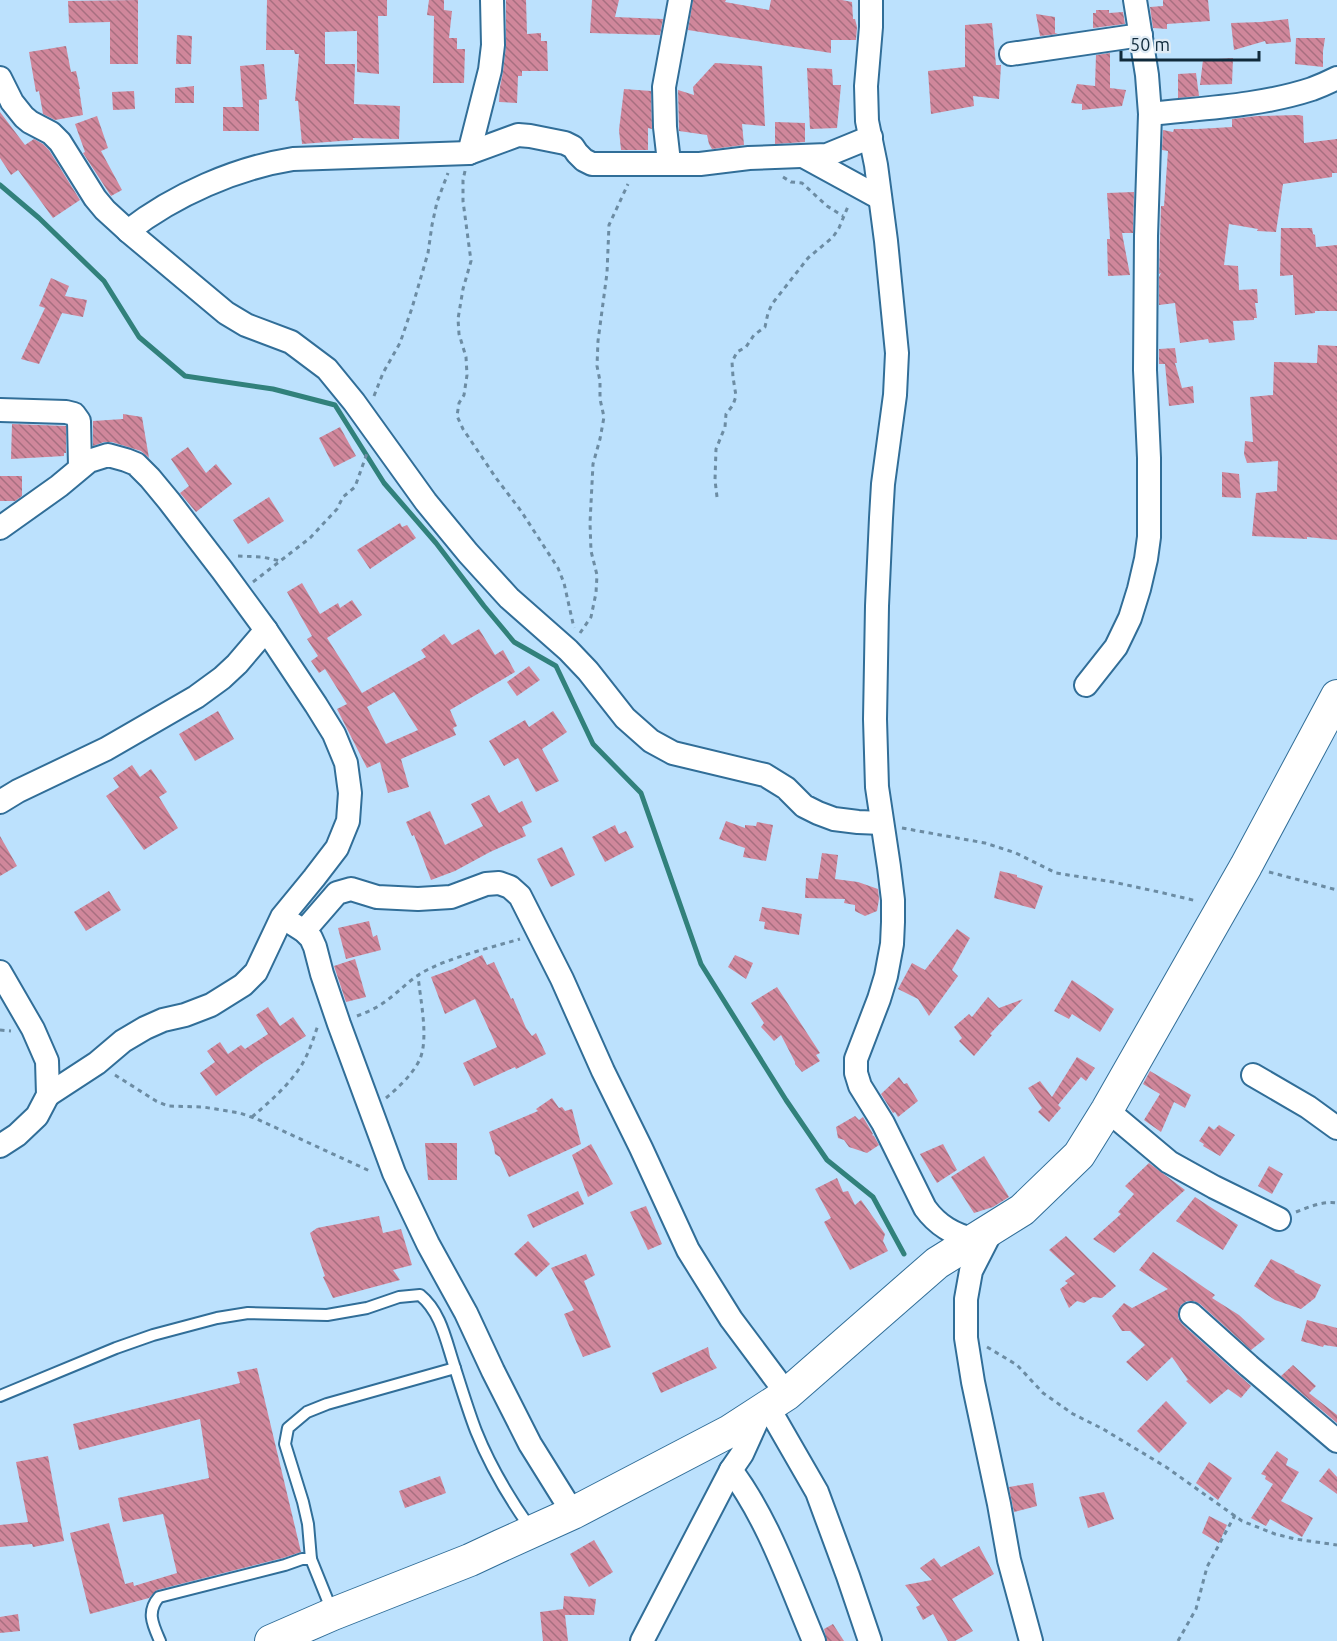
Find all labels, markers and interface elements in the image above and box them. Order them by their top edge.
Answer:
scale bar [1121,24,1259,62]
text: 50 m [1130,34,1170,54]

